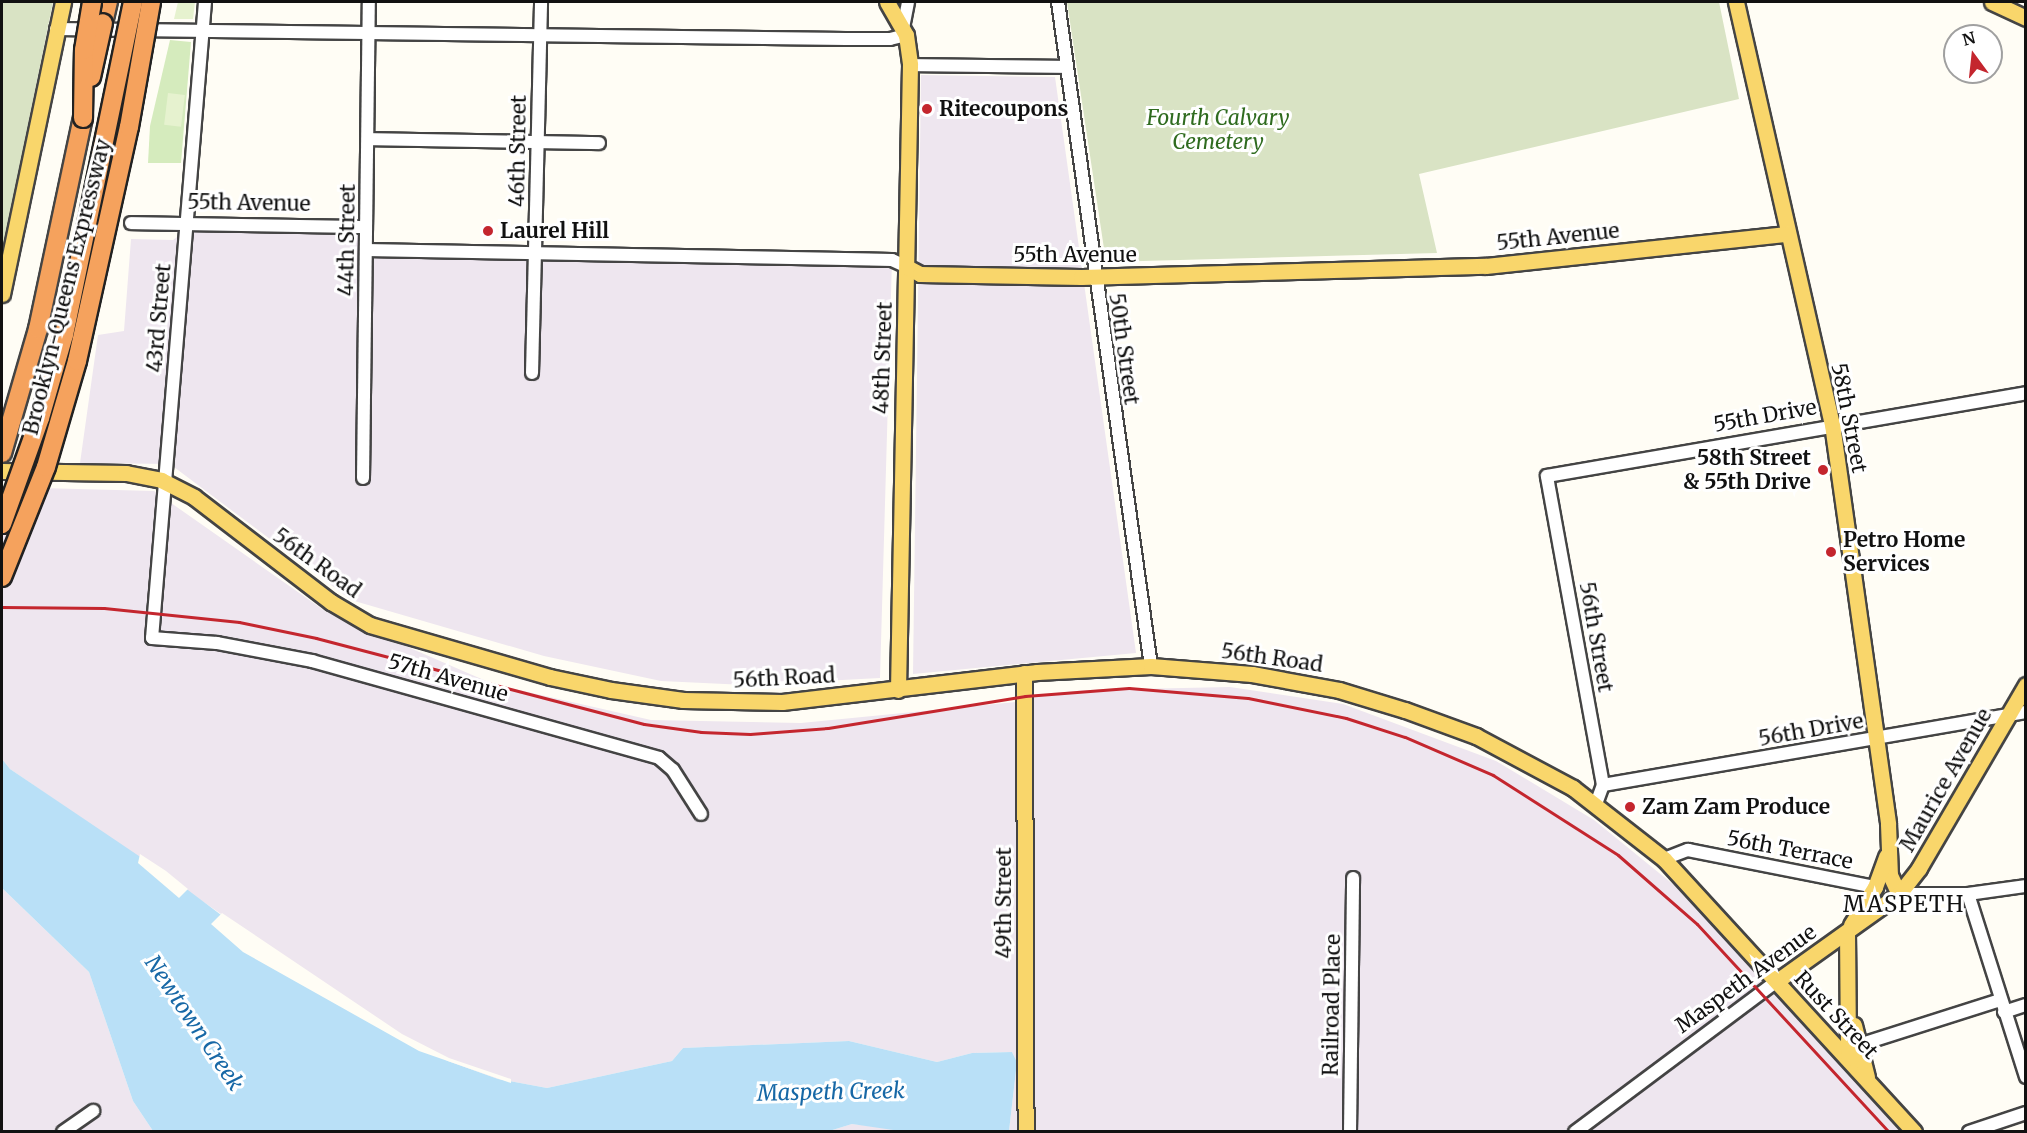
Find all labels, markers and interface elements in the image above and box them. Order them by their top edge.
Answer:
north arrow [1943,24,2003,84]
text: N [1960,27,1978,50]
street label: 46th Street [504,95,532,207]
place label: Ritecoupons [939,96,1068,122]
marker: Ritecoupons [920,102,934,116]
park label: Fourth Calvary Cemetery [1147,105,1289,155]
street label: Brooklyn-Queens Expressway [18,136,116,438]
street label: 44th Street [333,184,361,296]
street label: 55th Avenue [187,189,311,217]
place label: Laurel Hill [500,218,609,244]
street label: 55th Avenue [1495,218,1621,256]
marker: Laurel Hill [481,224,495,238]
street label: 55th Avenue [1013,242,1137,268]
street label: 43rd Street [142,263,176,373]
street label: 50th Street [1104,292,1144,406]
street label: 48th Street [868,301,898,415]
street label: 58th Street [1826,361,1872,475]
street label: 55th Drive [1712,395,1818,437]
place label: 58th Street & 55th Drive [1683,445,1811,495]
marker: 58th Street & 55th Drive [1816,463,1830,477]
street label: 56th Road [268,523,366,603]
place label: Petro Home Services [1843,527,1965,577]
marker: Petro Home Services [1824,545,1838,559]
street label: 56th Street [1574,580,1618,694]
street label: 56th Road [1220,638,1324,678]
street label: 57th Avenue [385,649,511,707]
street label: 56th Road [732,663,836,693]
street label: Maurice Avenue [1895,704,1997,856]
street label: 56th Drive [1757,708,1865,752]
place label: Zam Zam Produce [1642,794,1830,820]
marker: Zam Zam Produce [1623,800,1637,814]
street label: 56th Terrace [1725,825,1855,875]
street label: 49th Street [991,847,1017,959]
district label: MASPETH [1843,892,1965,918]
street label: Maspeth Avenue [1671,920,1821,1038]
street label: Railroad Place [1318,934,1346,1076]
water label: Newtown Creek [139,950,249,1096]
street label: Rust Street [1789,966,1883,1064]
water label: Maspeth Creek [757,1078,905,1106]

